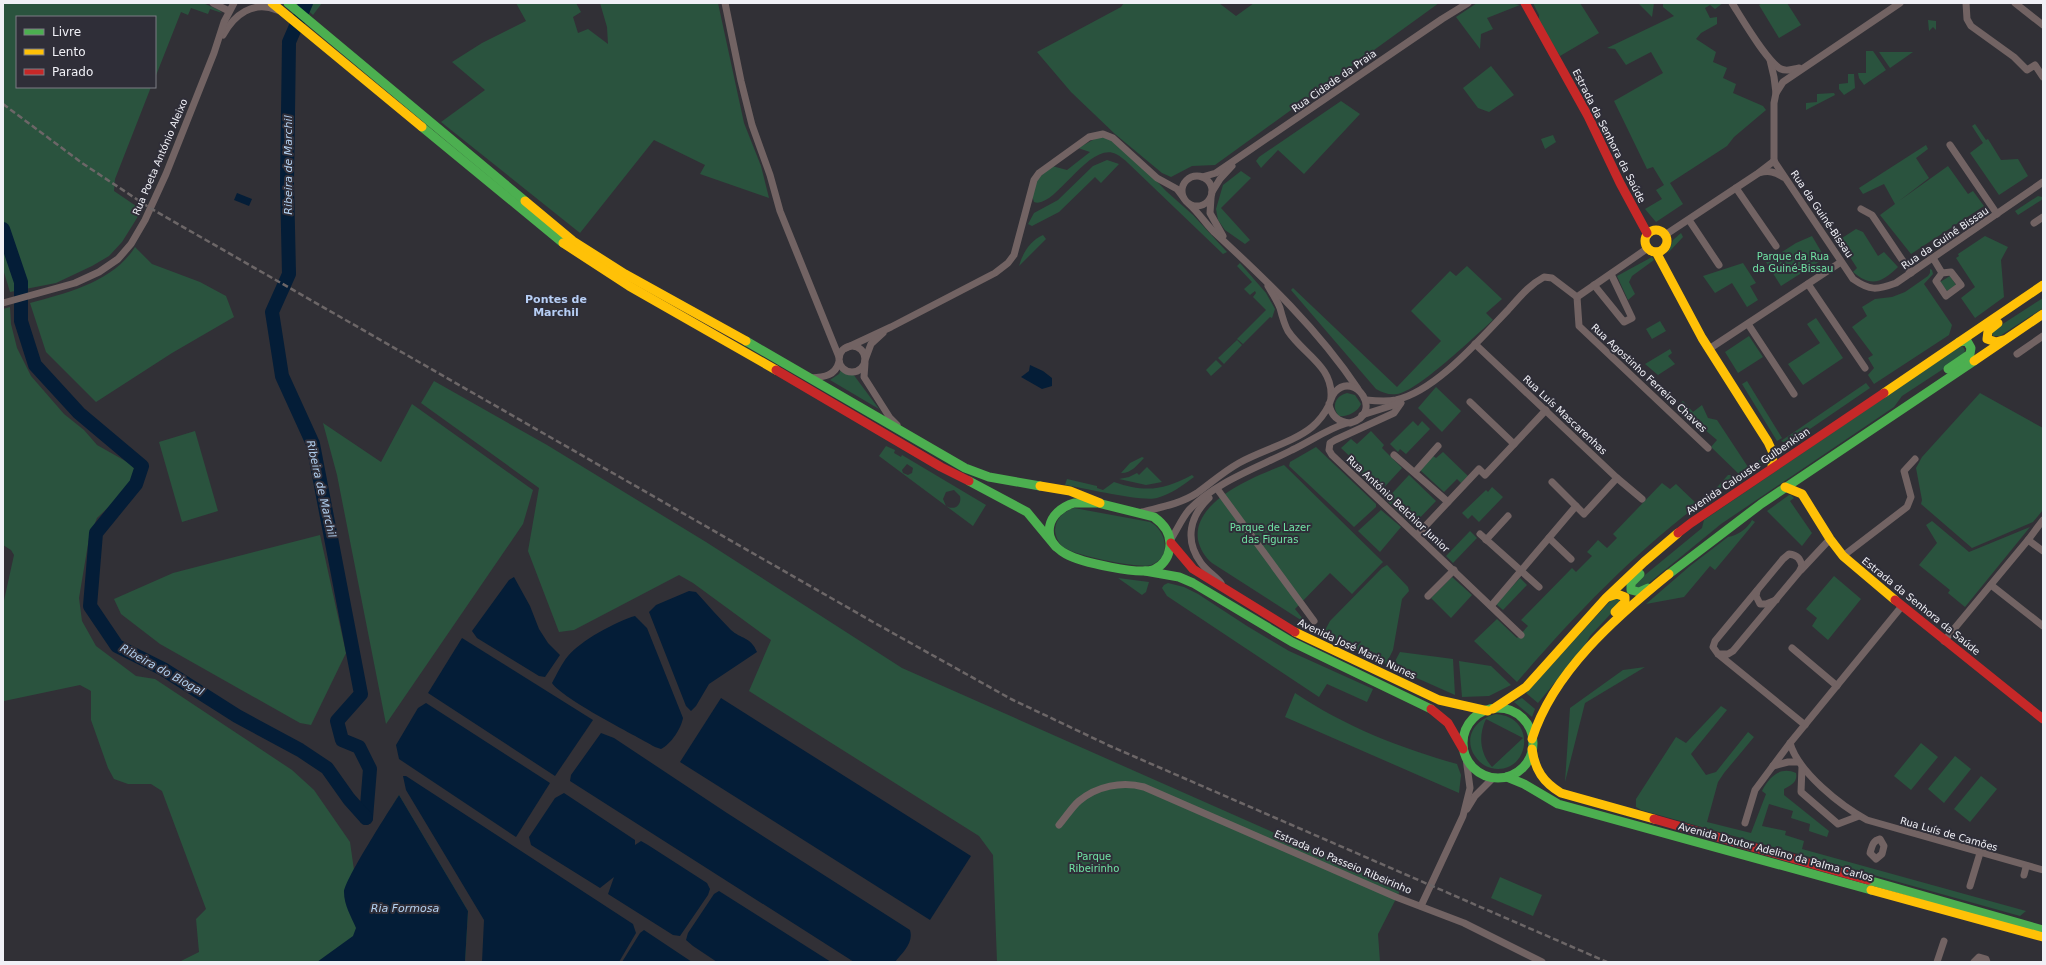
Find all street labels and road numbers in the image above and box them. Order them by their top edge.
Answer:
street label: Rua Cidade da Praia [1290,48,1378,114]
street label: Estrada da Senhora da Saúde [1570,67,1648,205]
street label: Rua Poeta António Aleixo [130,97,190,217]
street label: Rua da Guiné-Bissau [1789,168,1855,260]
street label: Rua da Guiné Bissau [1899,205,1991,271]
street label: Rua Agostinho Ferreira Chaves [1589,322,1709,434]
street label: Rua Luís Mascarenhas [1521,373,1609,457]
street label: Avenida Calouste Gulbenkian [1684,425,1812,517]
street label: Rua António Belchior Junior [1344,454,1452,555]
street label: Estrada da Senhora da Saúde [1860,555,1982,657]
street label: Avenida José Maria Nunes [1296,617,1418,681]
street label: Rua Luís de Camões [1899,815,1999,853]
street label: Avenida Doutor Adelino da Palma Carlos [1677,821,1875,883]
street label: Estrada do Passeio Ribeirinho [1273,828,1413,896]

